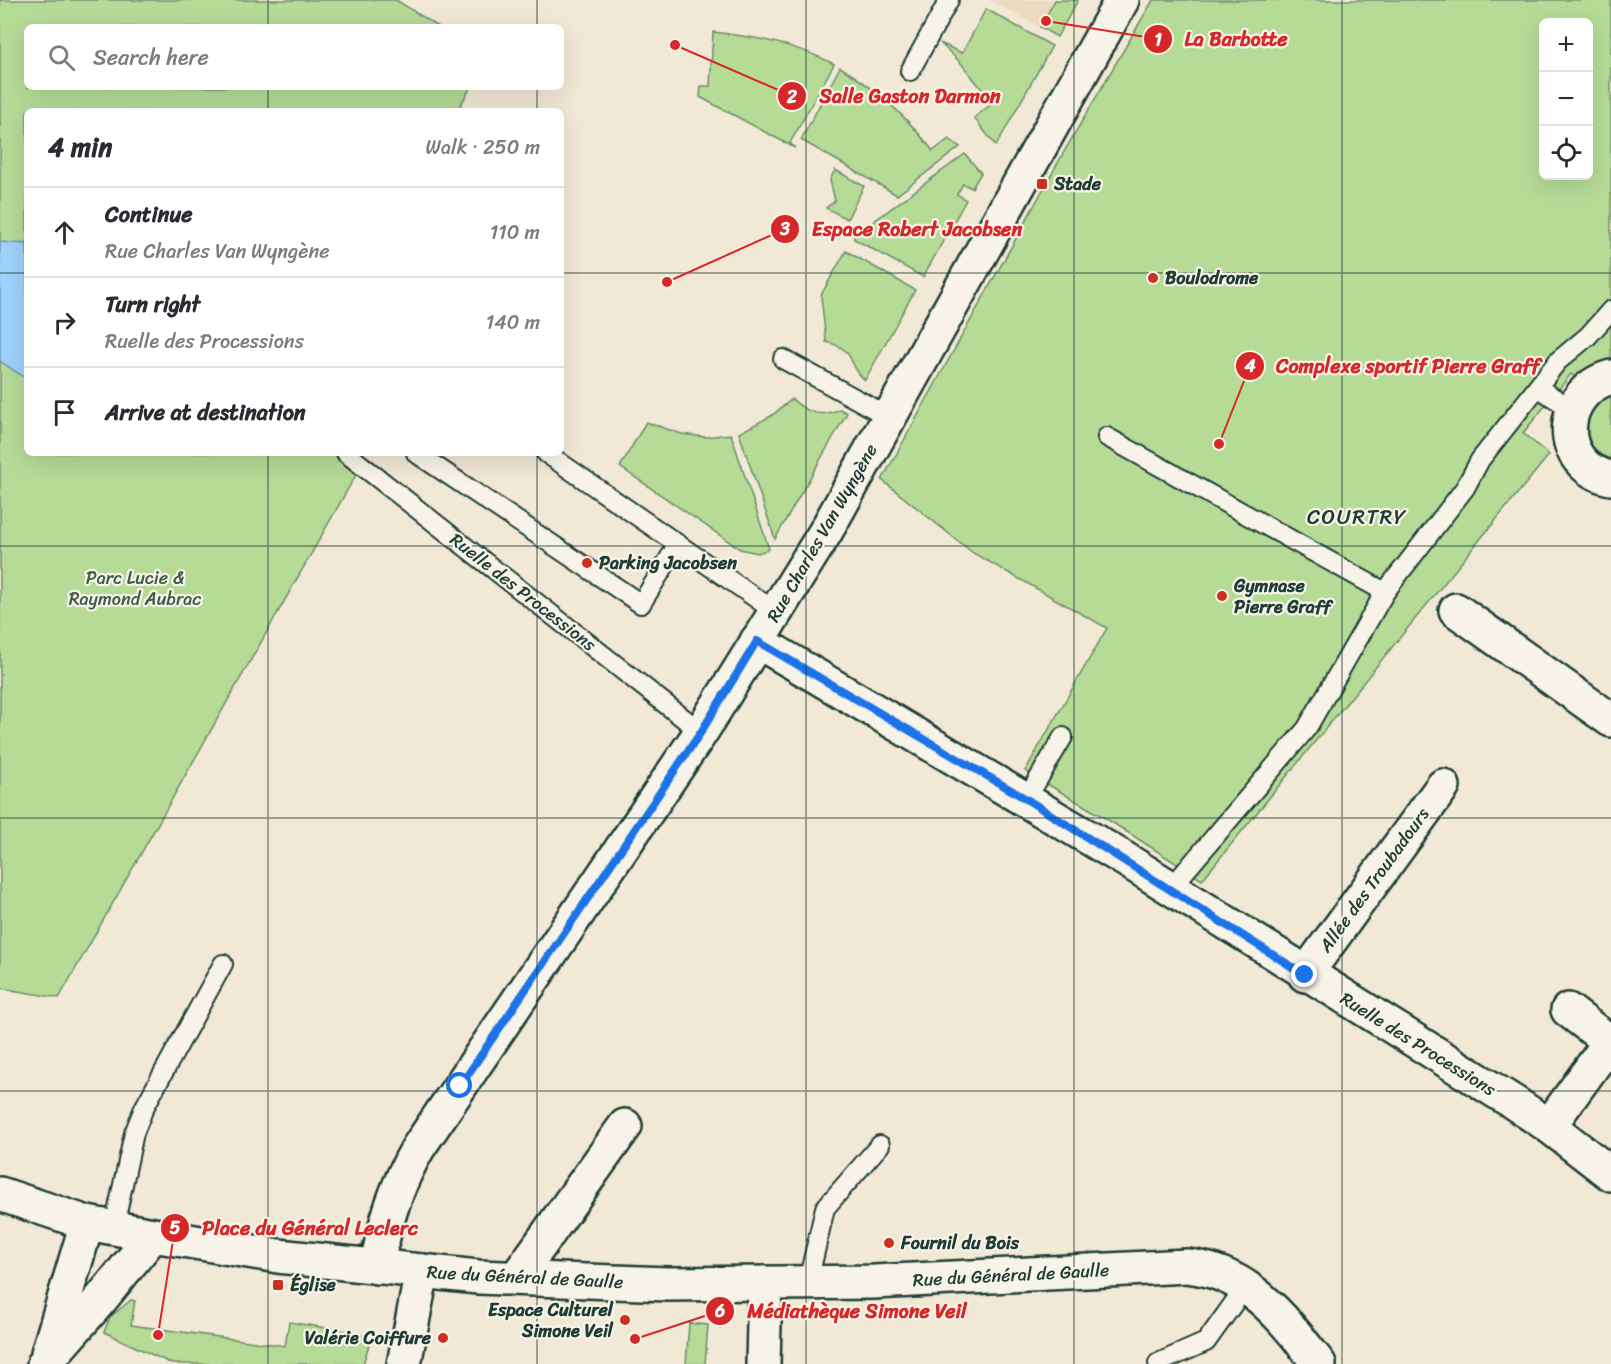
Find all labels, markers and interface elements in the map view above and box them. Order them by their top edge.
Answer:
map controls [1539,18,1593,180]
button: + [1539,18,1593,72]
callout: La Barbotte [1143,20,1300,58]
text: La Barbotte [1185,22,1288,57]
search box [24,24,564,90]
text: 1 [1154,24,1162,56]
text: Search here [93,38,209,77]
icon: search [45,41,78,74]
button: − [1539,72,1593,126]
callout: Salle Gaston Darmon [777,77,1013,115]
text: Salle Gaston Darmon [818,79,1001,114]
text: 2 [786,81,798,113]
text: 4 min [48,124,112,170]
button: locate [1539,126,1593,180]
text: Walk · 250 m [426,130,540,165]
place label: Stade [1053,168,1102,200]
marker: Stade [1035,177,1049,191]
text: Continue [105,195,193,234]
callout: Espace Robert Jacobsen [770,210,1035,248]
text: Espace Robert Jacobsen [812,212,1022,247]
text: 3 [779,213,790,245]
text: 110 m [490,215,540,250]
icon: ahead [48,216,81,249]
text: Rue Charles Van Wyngène [105,234,330,269]
place label: Boulodrome [1165,262,1259,294]
marker: Boulodrome [1146,271,1160,285]
text: Turn right [105,285,200,324]
text: 140 m [486,305,540,340]
icon: right [48,306,81,339]
text: Ruelle des Processions [105,324,304,359]
callout: Complexe sportif Pierre Graff [1235,347,1552,385]
text: Complexe sportif Pierre Graff [1275,349,1543,384]
text: 4 [1243,350,1256,382]
text: Arrive at destination [105,393,306,432]
icon: arrive [48,396,81,429]
street label: Rue Charles Van Wyngène [758,437,886,629]
district label: COURTRY [1307,498,1407,536]
street label: Ruelle des Processions [443,524,604,660]
place label: Parking Jacobsen [599,547,737,579]
marker: Parking Jacobsen [580,556,594,570]
park label: Parc Lucie & Raymond Aubrac [69,562,201,615]
place label: Gymnase Pierre Graff [1233,570,1334,623]
marker: Gymnase Pierre Graff [1215,589,1229,603]
street label: Allée des Troubadours [1310,800,1438,960]
route end [1291,961,1317,987]
street label: Ruelle des Processions [1334,983,1503,1105]
route start [446,1072,472,1098]
callout: Place du Général Leclerc [160,1209,430,1247]
text: Place du Général Leclerc [202,1211,419,1246]
text: 5 [170,1212,181,1244]
place label: Fournil du Bois [900,1227,1020,1259]
marker: Fournil du Bois [882,1236,896,1250]
street label: Rue du Général de Gaulle [912,1254,1110,1296]
street label: Rue du Général de Gaulle [426,1256,624,1298]
place label: Église [290,1269,337,1301]
marker: Église [271,1278,285,1292]
callout: Médiathèque Simone Veil [705,1292,979,1330]
place label: Espace Culturel Simone Veil [488,1294,614,1347]
text: Médiathèque Simone Veil [746,1294,968,1329]
text: 6 [714,1295,725,1327]
marker: Espace Culturel Simone Veil [618,1313,632,1327]
place label: Valérie Coiffure [305,1322,432,1354]
marker: Valérie Coiffure [436,1331,450,1345]

